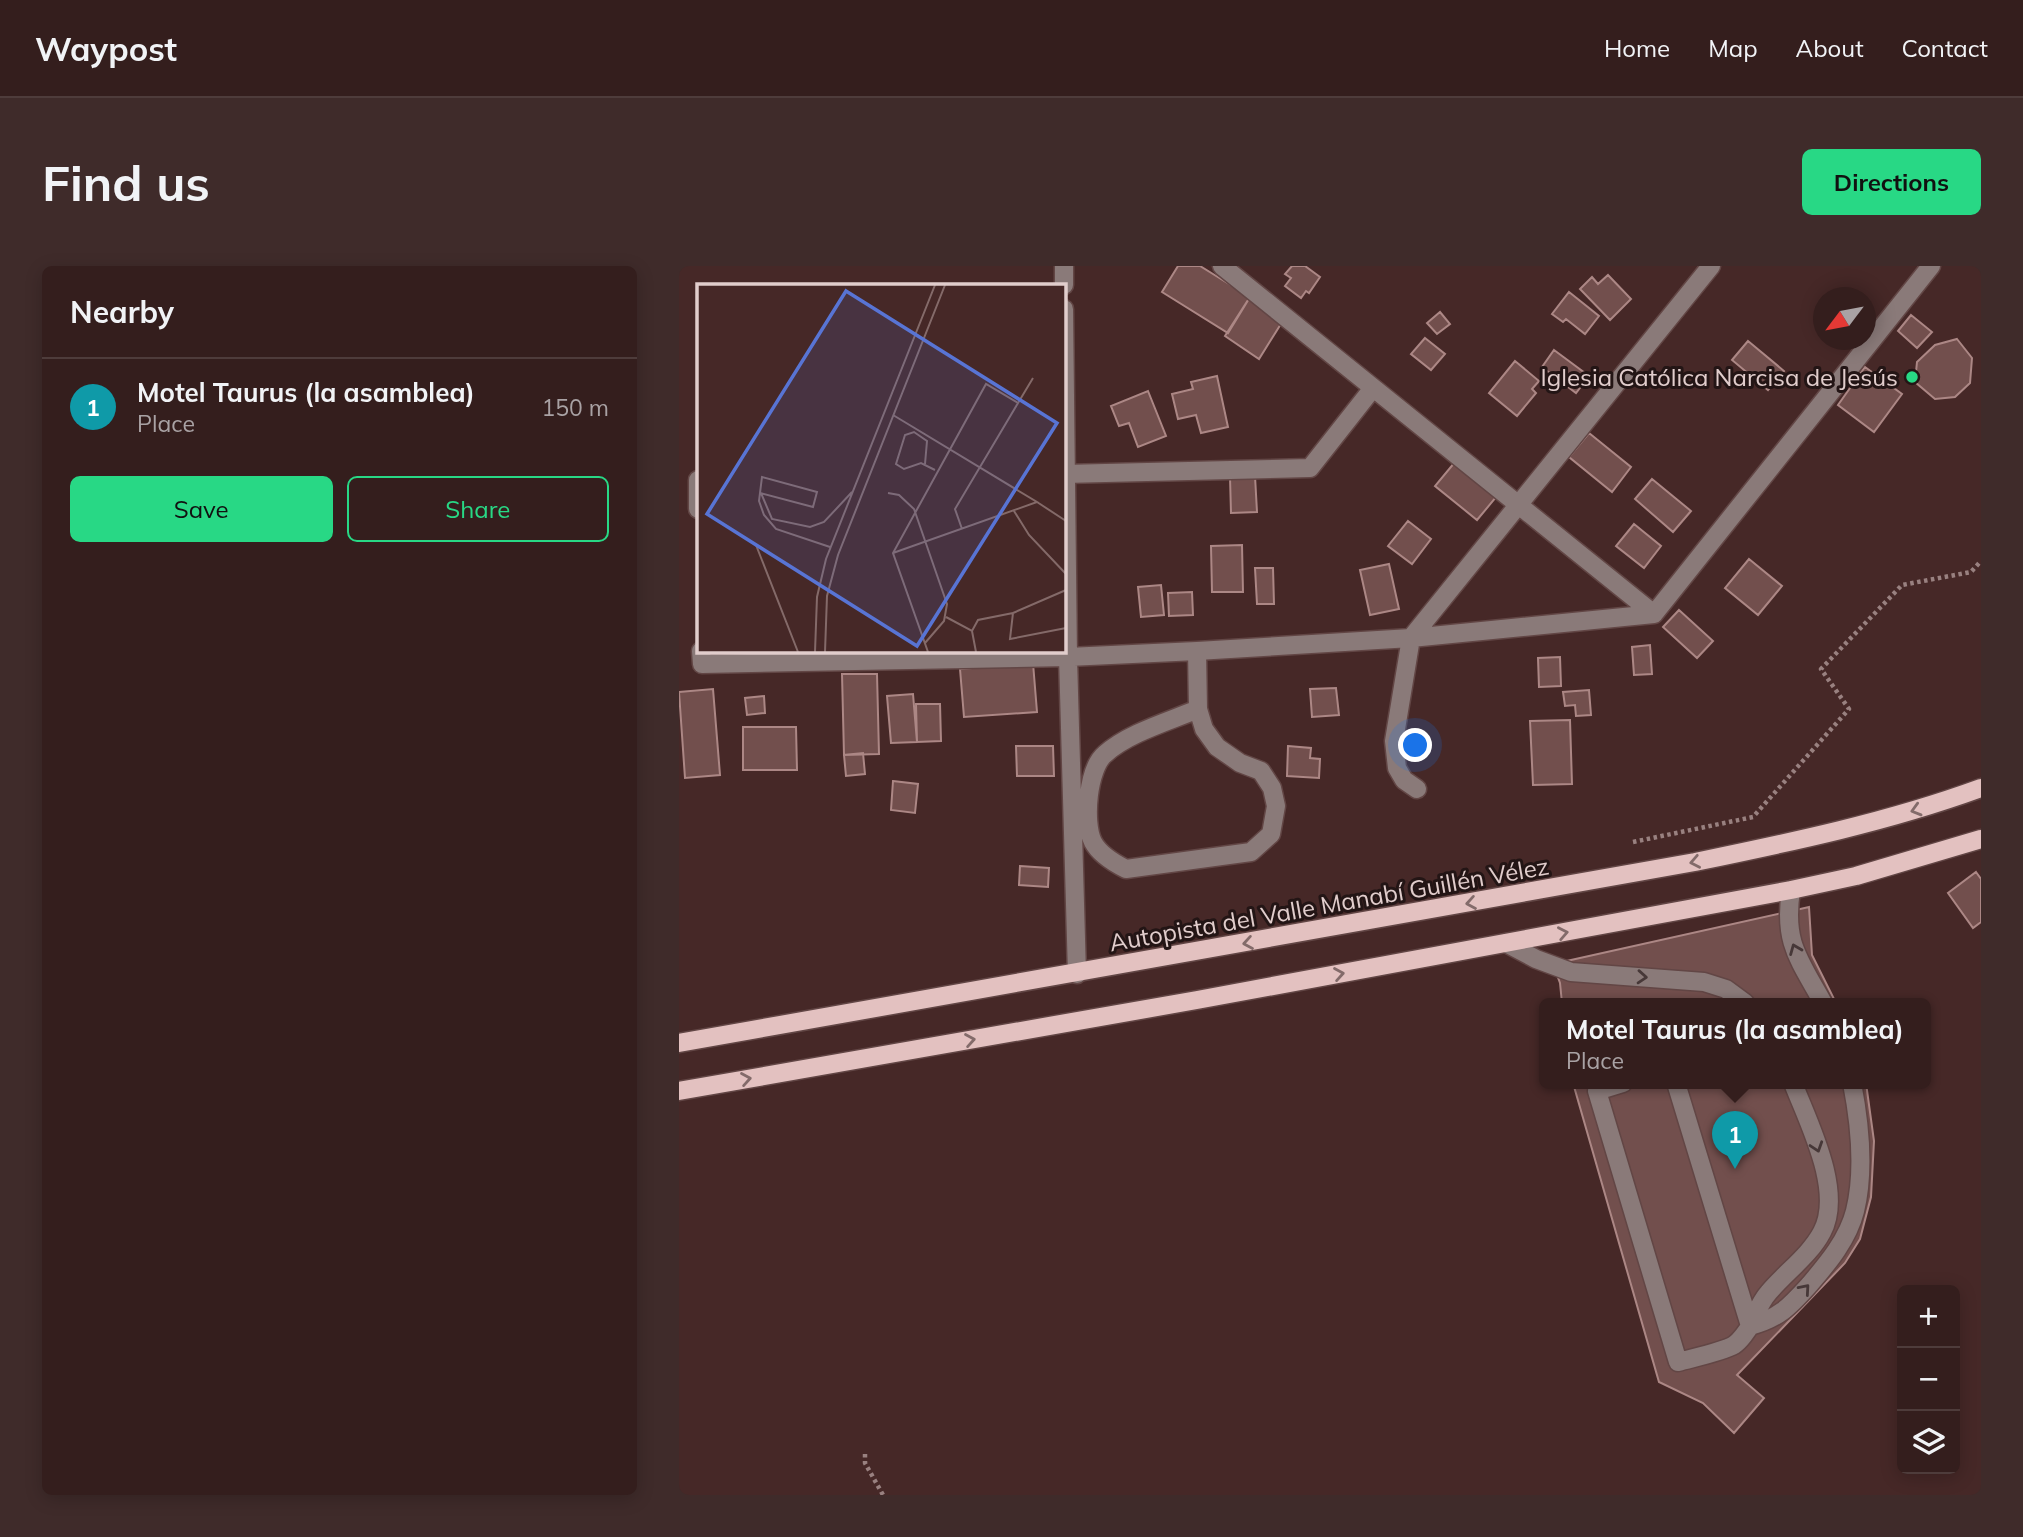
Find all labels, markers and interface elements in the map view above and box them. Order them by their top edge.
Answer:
text: Waypost [35,28,177,69]
text: Home [1604,33,1670,63]
text: Map [1708,33,1758,63]
text: About [1796,33,1864,63]
text: Contact [1902,33,1988,63]
button: Directions [1802,149,1981,215]
text: Find us [42,152,210,213]
inset map [697,284,1066,653]
north arrow [1813,287,1876,350]
text: Nearby [70,293,174,331]
place label: Iglesia Católica Narcisa de Jesús [1541,362,1898,392]
marker: Iglesia Católica Narcisa de Jesús [1904,369,1920,385]
text: Motel Taurus (la asamblea) [137,376,475,409]
text: 1 [86,393,100,422]
text: 150 m [541,393,609,422]
text: Place [137,409,195,438]
button: Save [70,476,333,542]
button: Share [347,476,609,542]
your location [1398,728,1432,762]
one-way arrow [1911,801,1923,816]
street label: Autopista del Valle Manabí Guillén Vélez [1107,851,1551,957]
one-way arrow [1689,854,1701,869]
one-way arrow [1465,895,1477,910]
one-way arrow [1557,926,1569,941]
one-way arrow [1242,935,1253,950]
one-way arrow [1790,944,1804,956]
one-way arrow [1333,967,1345,982]
one-way arrow [1637,969,1648,984]
popup [1539,998,1931,1089]
text: Motel Taurus (la asamblea) [1566,1013,1904,1046]
one-way arrow [964,1033,976,1048]
text: Place [1566,1046,1624,1075]
one-way arrow [740,1072,752,1087]
pin: 1 [1712,1111,1758,1169]
one-way arrow [1809,1140,1823,1153]
one-way arrow [1797,1284,1809,1297]
map controls [1897,1285,1960,1474]
button: + [1897,1285,1960,1348]
button: − [1897,1348,1960,1411]
button: layers [1897,1411,1960,1474]

